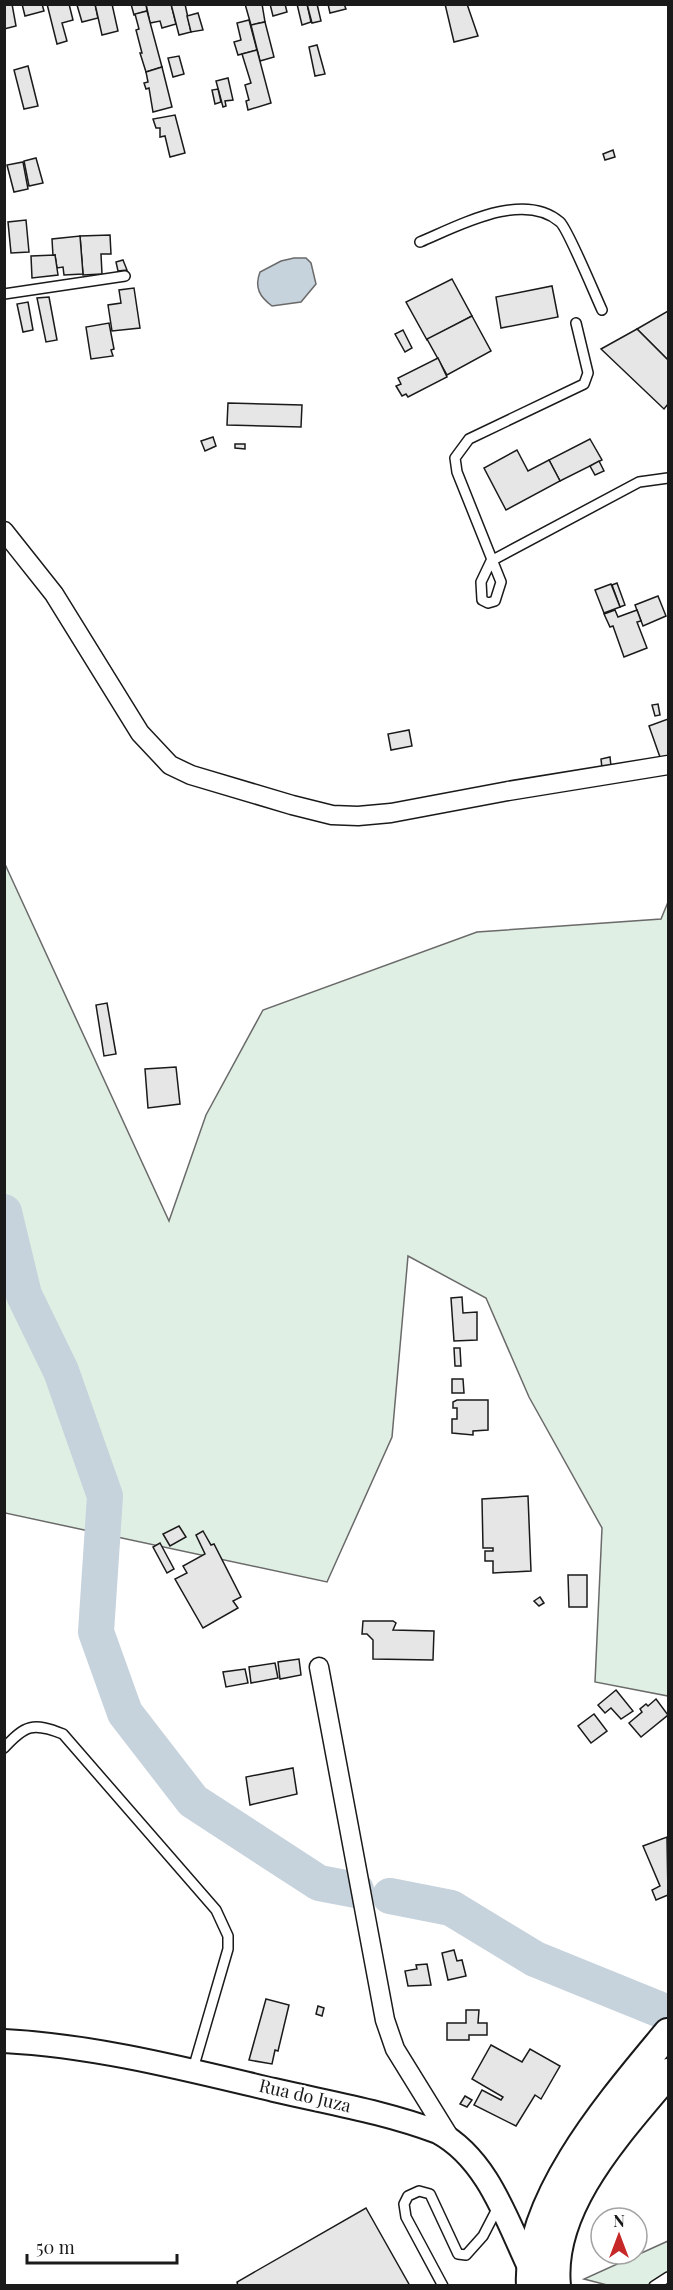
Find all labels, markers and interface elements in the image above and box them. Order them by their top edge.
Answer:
street label: Rua do Juza [257,2073,354,2117]
north arrow [589,2206,649,2266]
text: N [613,2210,625,2231]
scale bar [27,2227,177,2265]
text: 50 m [36,2235,75,2259]

